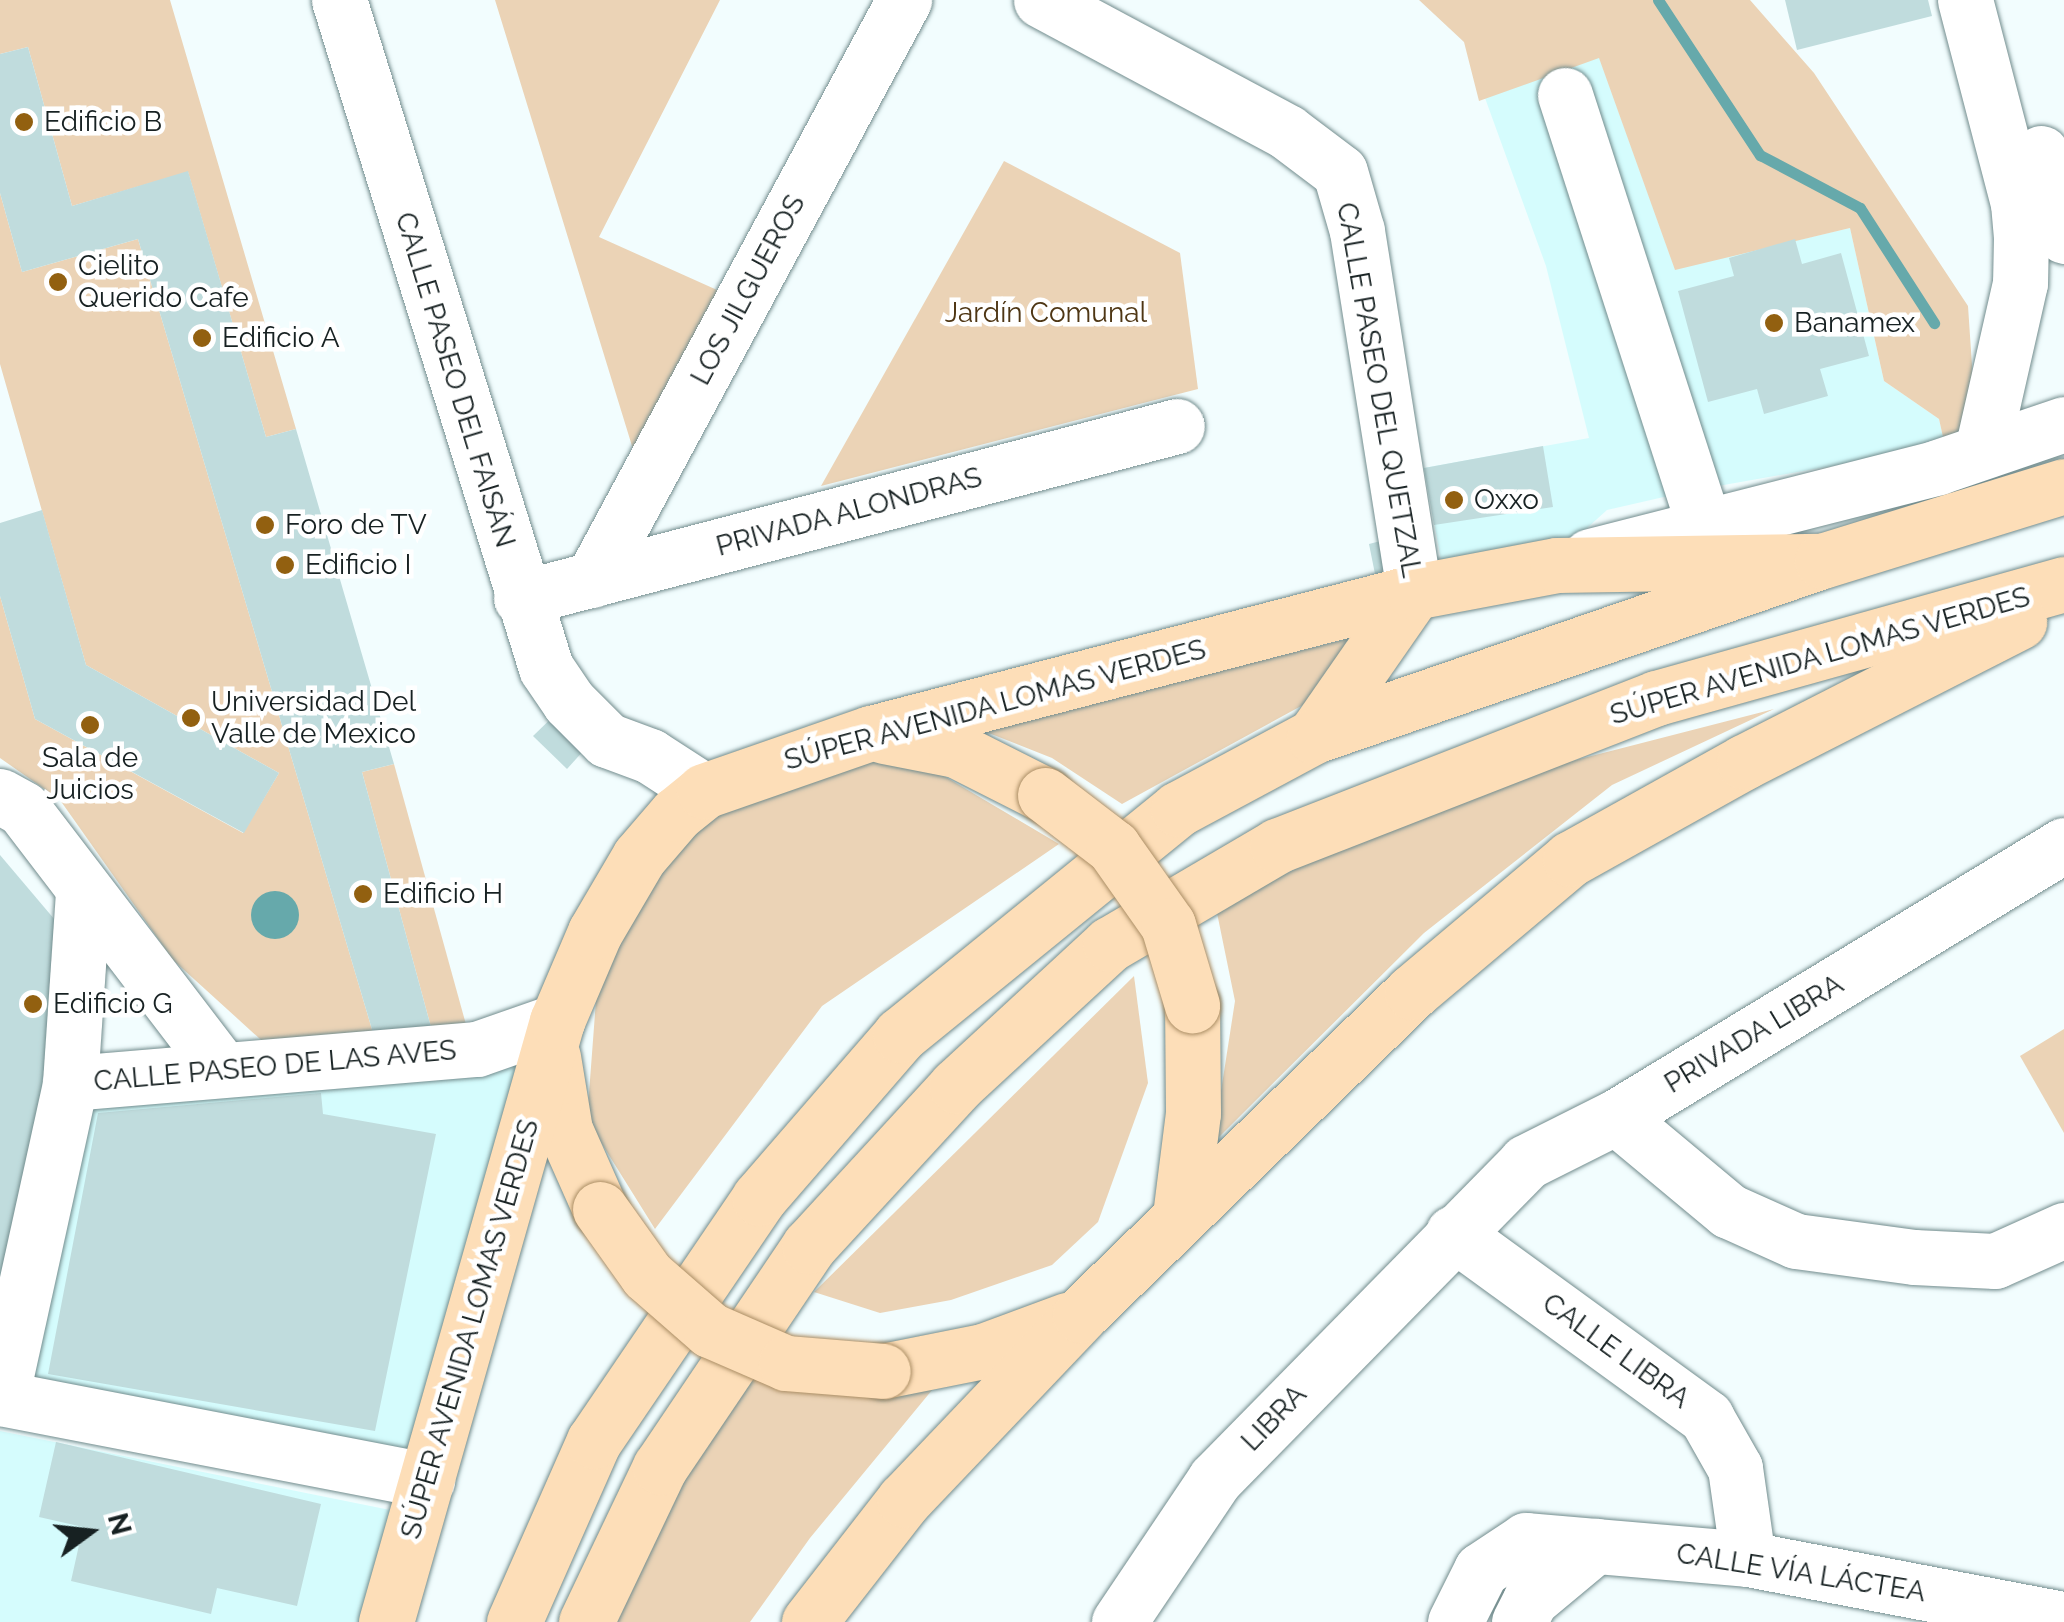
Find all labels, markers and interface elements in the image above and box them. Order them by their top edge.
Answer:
place label: Edificio B [44,105,162,139]
marker: Edificio B [13,111,35,133]
street label: LOS JILGUEROS [684,189,812,391]
street label: CALLE PASEO DEL QUETZAL [1329,200,1429,580]
street label: CALLE PASEO DEL FAISÁN [388,208,522,552]
place label: Cielito Querido Cafe [78,249,249,315]
marker: Cielito Querido Cafe [47,271,69,293]
park label: Jardín Comunal [945,296,1147,330]
place label: Banamex [1794,306,1915,340]
marker: Banamex [1763,312,1785,334]
place label: Edificio A [222,321,340,355]
marker: Edificio A [191,327,213,349]
street label: PRIVADA ALONDRAS [712,460,986,564]
place label: Oxxo [1474,483,1539,517]
marker: Oxxo [1443,489,1465,511]
place label: Foro de TV [285,508,427,542]
marker: Foro de TV [254,514,276,536]
place label: Edificio I [305,548,411,582]
marker: Edificio I [274,554,296,576]
street label: SÚPER AVENIDA LOMAS VERDES [1605,580,2035,732]
street label: SÚPER AVENIDA LOMAS VERDES [779,632,1211,778]
place label: Universidad Del Valle de Mexico [211,685,416,751]
marker: Universidad Del Valle de Mexico [180,707,202,729]
marker: Sala de Juicios [79,714,101,736]
place label: Sala de Juicios [42,741,138,807]
place label: Edificio H [383,877,503,911]
marker: Edificio H [352,883,374,905]
street label: PRIVADA LIBRA [1658,967,1850,1101]
place label: Edificio G [53,987,173,1021]
marker: Edificio G [22,993,44,1015]
street label: CALLE PASEO DE LAS AVES [92,1033,458,1099]
street label: SÚPER AVENIDA LOMAS VERDES [394,1114,546,1544]
street label: CALLE LIBRA [1536,1286,1696,1416]
street label: LIBRA [1234,1378,1314,1458]
north arrow [40,1482,140,1582]
text: N [101,1510,138,1539]
street label: CALLE VÍA LÁCTEA [1673,1537,1929,1609]

